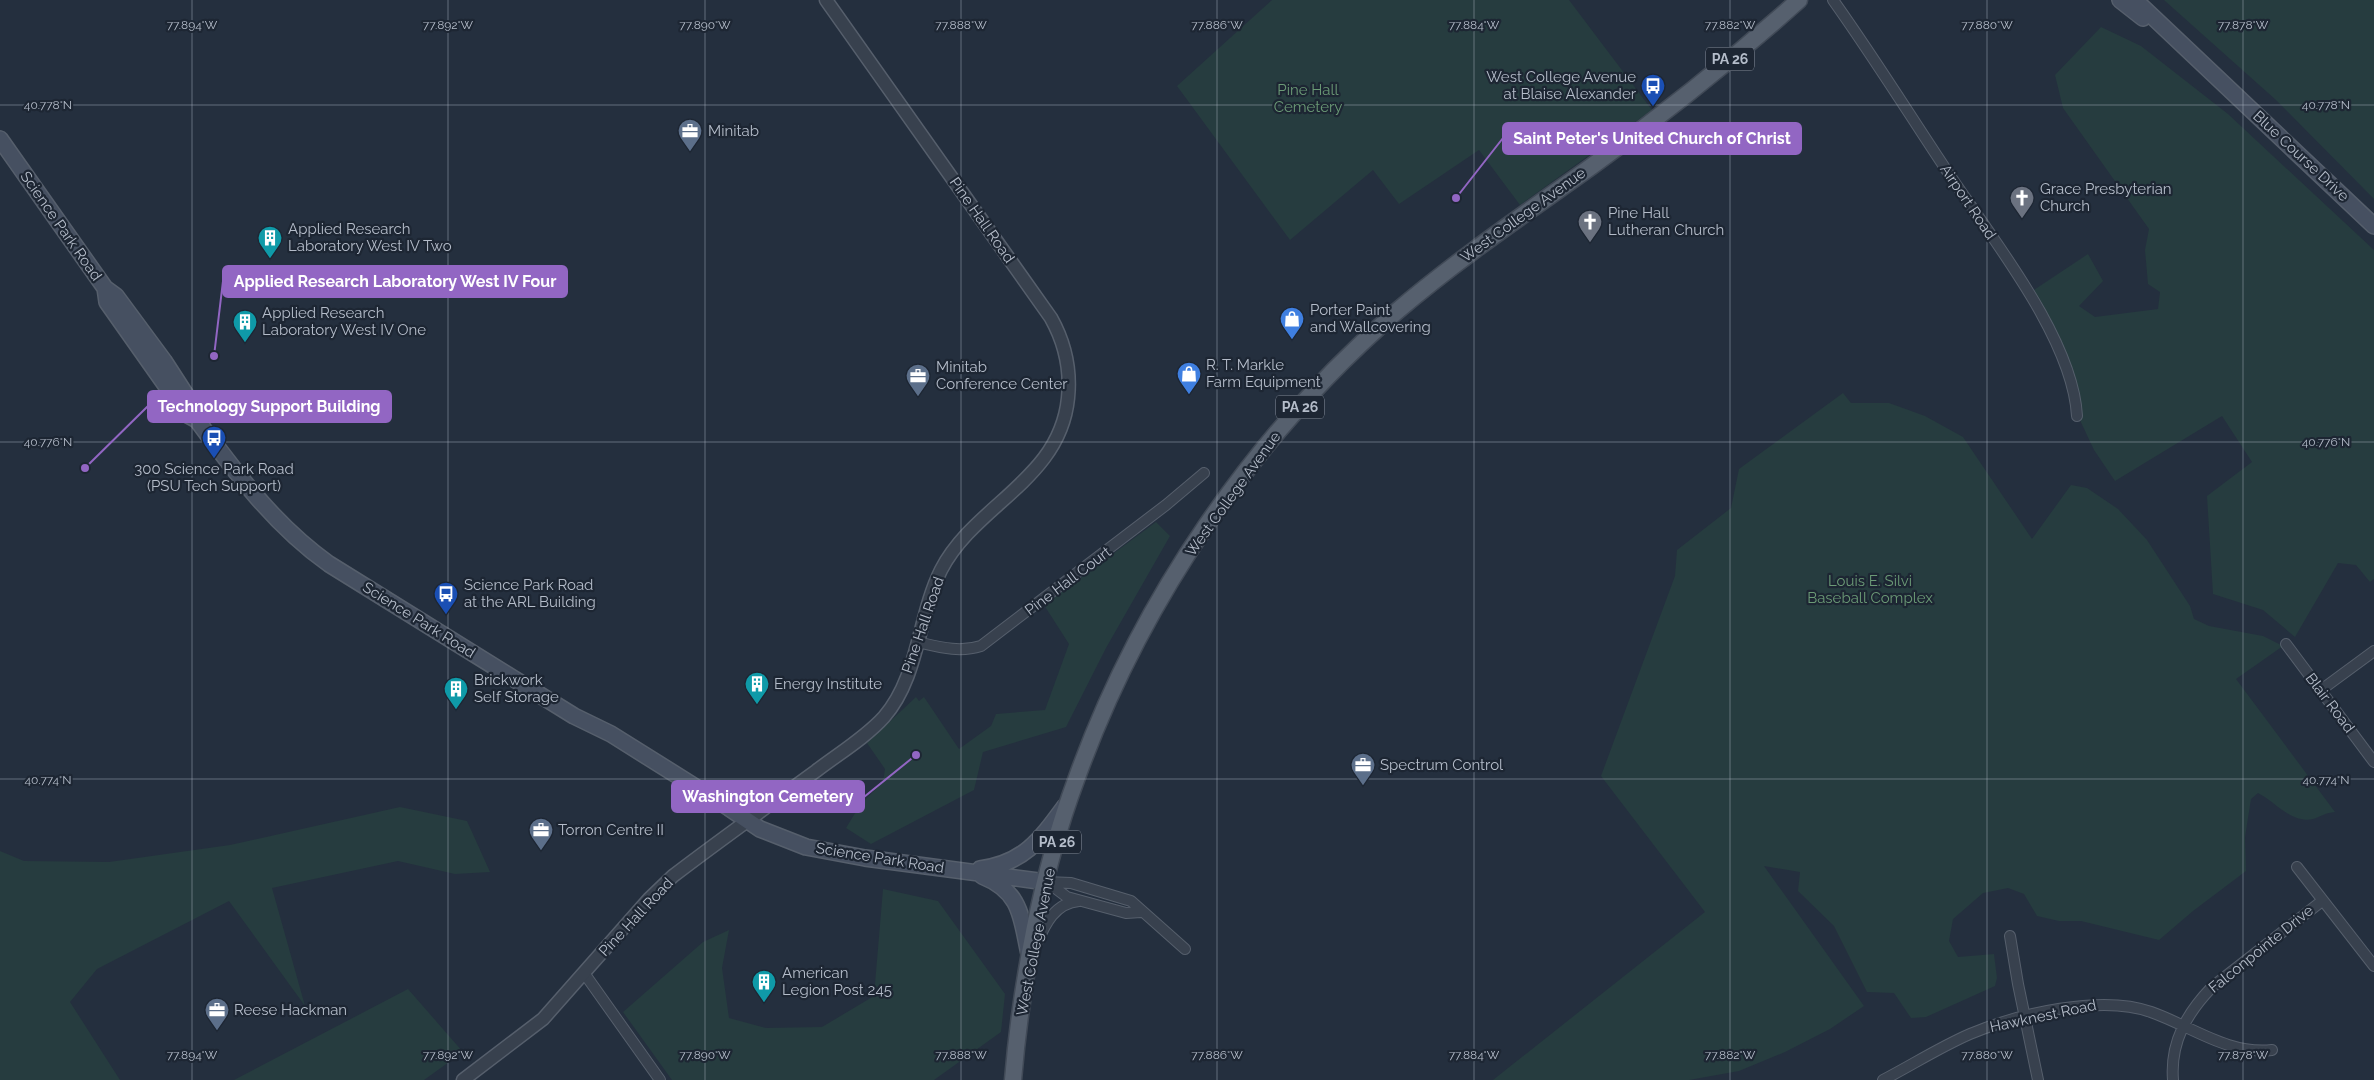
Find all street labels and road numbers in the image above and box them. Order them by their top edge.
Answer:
road number: PA 26 [1706,48,1754,70]
street label: Blue Course Drive [2249,107,2353,205]
street label: Airport Road [1936,161,2000,243]
street label: West College Avenue [1457,164,1589,266]
street label: Science Park Road [17,168,105,284]
street label: Pine Hall Road [946,174,1018,266]
road number: PA 26 [1276,396,1324,418]
street label: West College Avenue [1182,428,1284,560]
street label: Pine Hall Court [1021,543,1115,619]
street label: Pine Hall Road [898,574,948,676]
street label: Science Park Road [359,578,479,662]
street label: Blair Road [2302,670,2358,736]
road number: PA 26 [1033,830,1081,854]
street label: Science Park Road [815,839,945,877]
street label: West College Avenue [1013,867,1059,1017]
street label: Pine Hall Road [595,874,677,960]
street label: Falconpointe Drive [2205,901,2317,997]
street label: Hawknest Road [1988,996,2098,1036]

